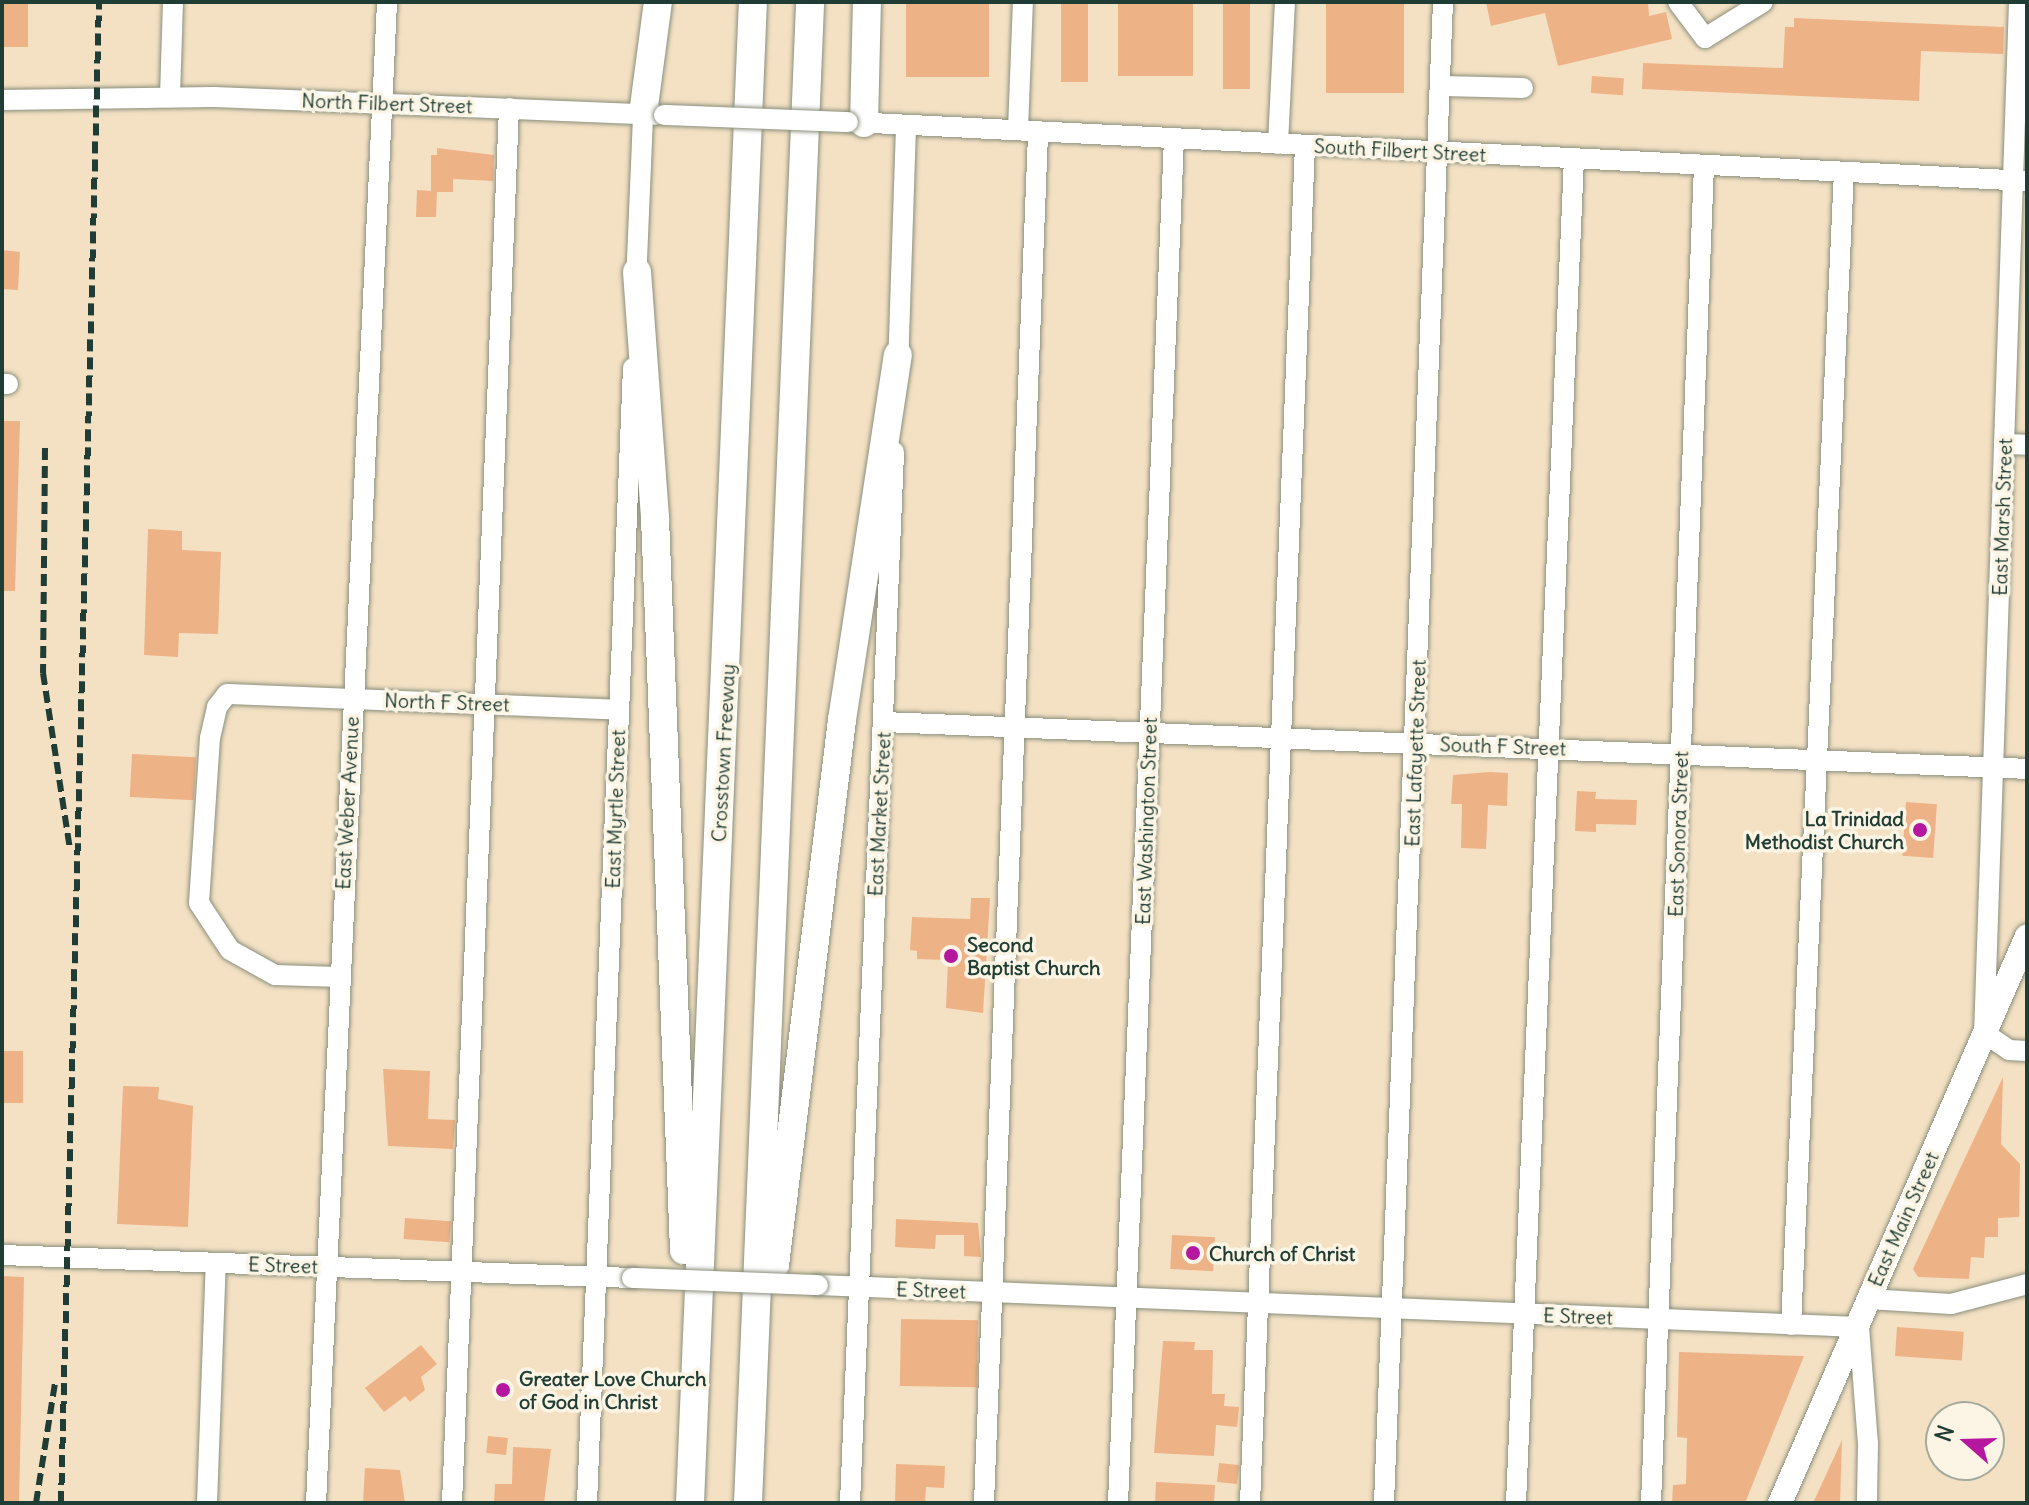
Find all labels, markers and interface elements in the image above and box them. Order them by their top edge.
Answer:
street label: North Filbert Street [301,88,473,118]
street label: South Filbert Street [1313,134,1487,166]
street label: East Marsh Street [1987,438,2017,596]
street label: East Lafayette Street [1400,659,1430,847]
street label: Crosstown Freeway [706,663,740,843]
street label: North F Street [384,688,510,716]
street label: East Weber Avenue [330,716,364,890]
street label: East Washington Street [1130,717,1162,925]
street label: East Myrtle Street [600,729,630,889]
street label: East Market Street [863,731,895,897]
street label: South F Street [1439,732,1567,760]
street label: East Sonora Street [1663,751,1693,917]
place label: La Trinidad Methodist Church [1745,806,1904,853]
marker: La Trinidad Methodist Church [1911,821,1929,839]
place label: Second Baptist Church [967,932,1101,979]
marker: Second Baptist Church [942,947,960,965]
street label: East Main Street [1863,1148,1943,1290]
place label: Church of Christ [1209,1241,1355,1265]
marker: Church of Christ [1184,1244,1202,1262]
street label: E Street [248,1252,318,1278]
street label: E Street [896,1277,966,1303]
street label: E Street [1543,1303,1613,1329]
place label: Greater Love Church of God in Christ [519,1366,707,1413]
marker: Greater Love Church of God in Christ [494,1381,512,1399]
north arrow [1925,1401,2005,1481]
text: N [1929,1422,1960,1445]

